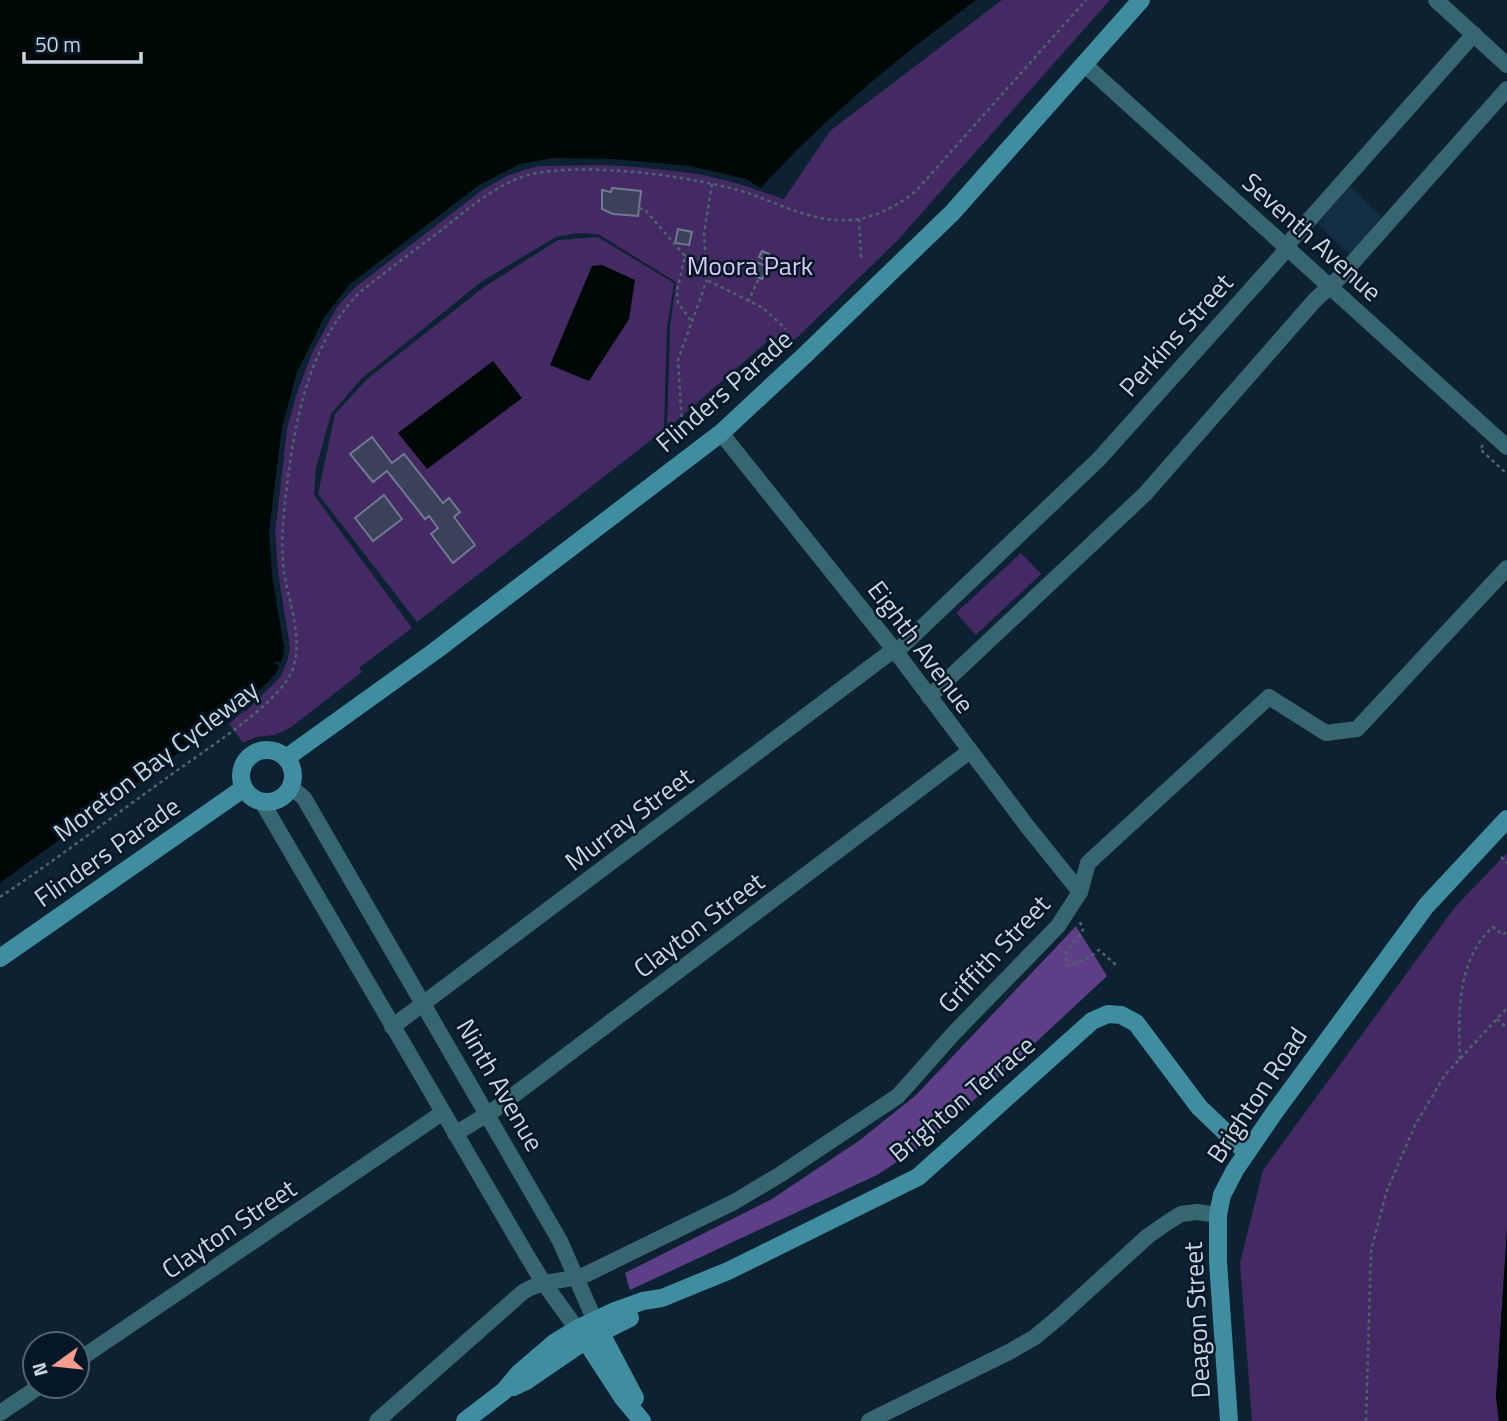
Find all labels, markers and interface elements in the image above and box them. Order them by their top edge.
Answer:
scale bar [24,21,142,65]
text: 50 m [35,28,81,60]
street label: Seventh Avenue [1234,163,1391,310]
park label: Moora Park [687,246,813,285]
street label: Perkins Street [1109,264,1242,405]
street label: Flinders Parade [647,320,801,461]
street label: Eighth Avenue [858,572,984,721]
street label: Moreton Bay Cycleway [45,670,267,851]
street label: Murray Street [556,757,701,880]
street label: Flinders Parade [26,787,188,916]
street label: Clayton Street [625,862,772,987]
street label: Griffith Street [928,886,1059,1022]
street label: Ninth Avenue [447,1011,554,1158]
street label: Brighton Road [1197,1019,1317,1171]
street label: Brighton Terrace [880,1026,1043,1171]
street label: Clayton Street [153,1169,304,1288]
street label: Deagon Street [1173,1241,1220,1399]
north arrow [21,1330,91,1400]
text: N [23,1359,55,1380]

